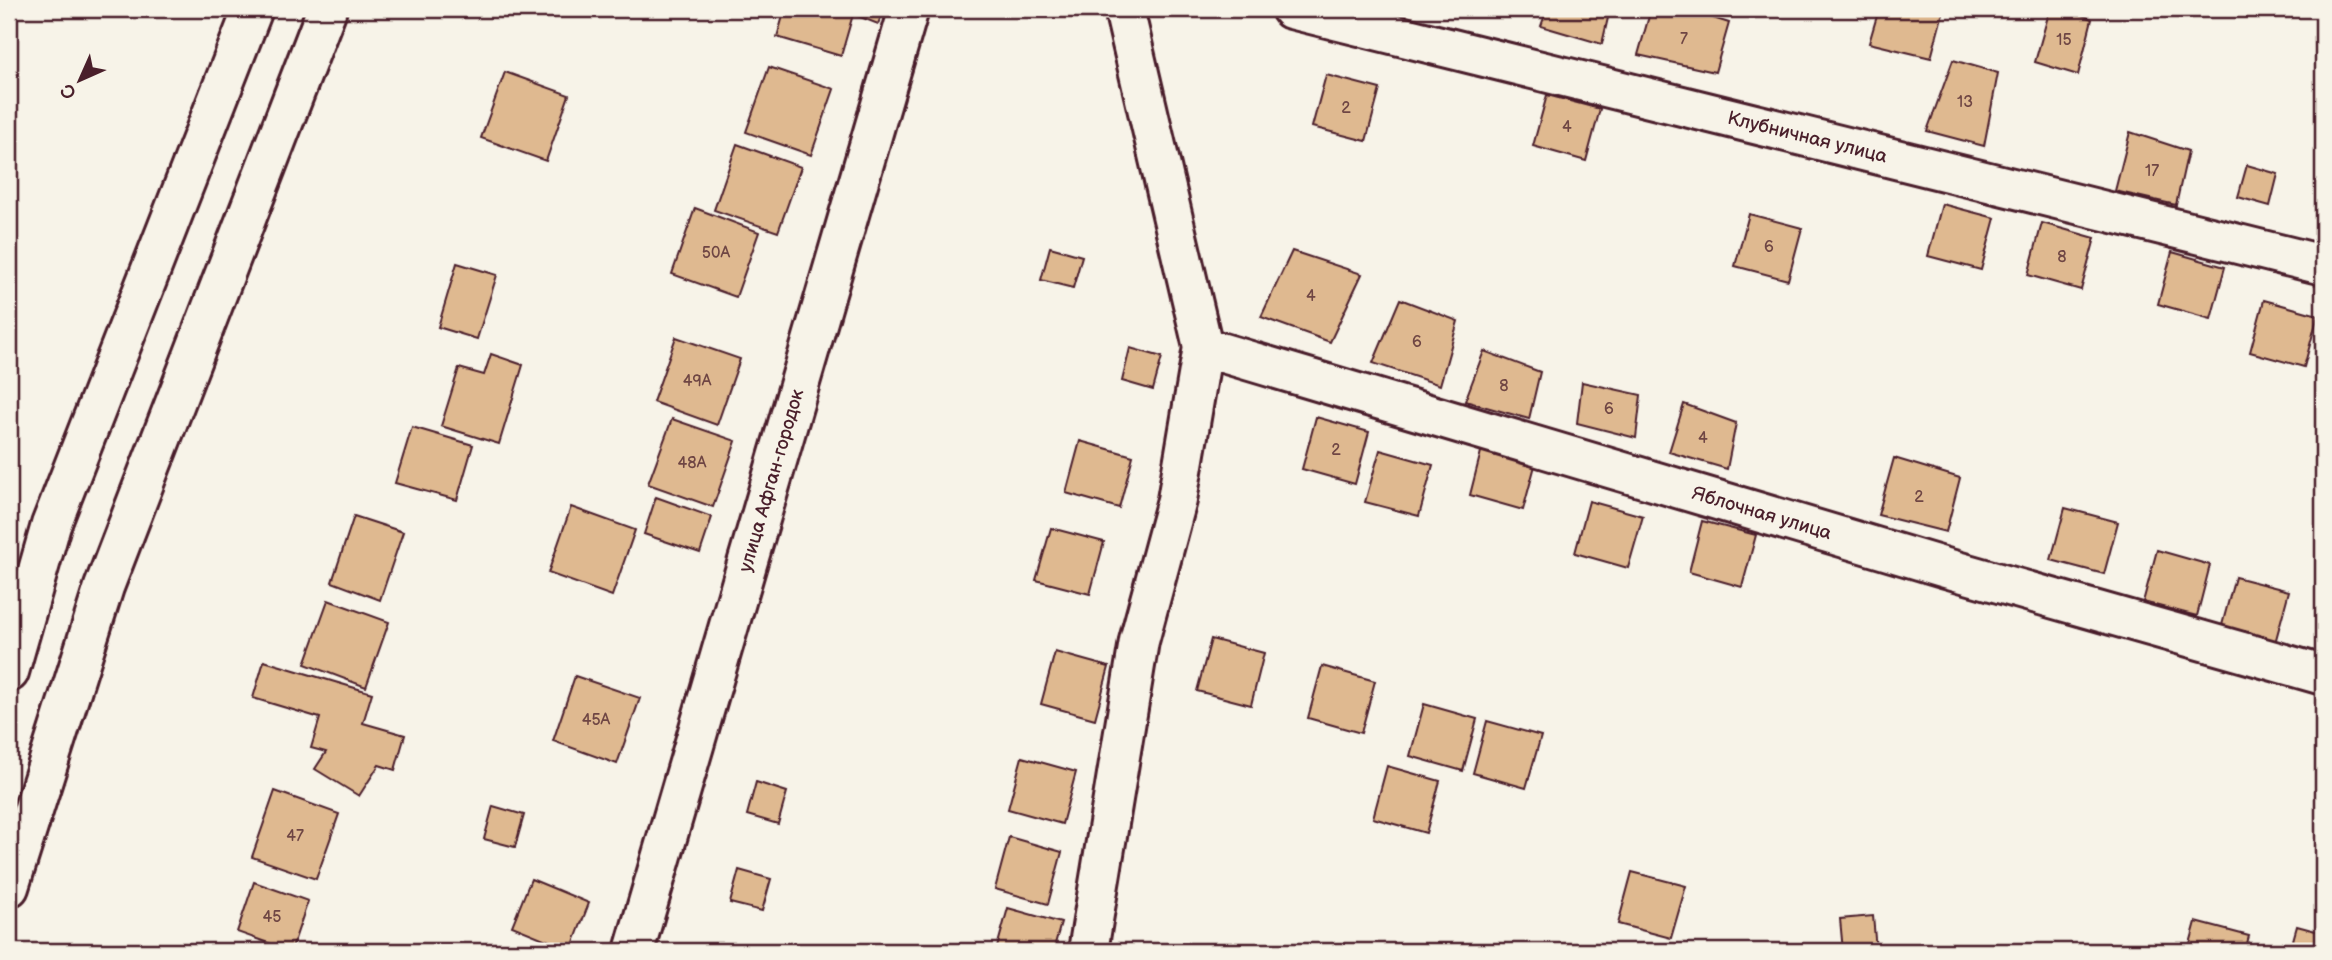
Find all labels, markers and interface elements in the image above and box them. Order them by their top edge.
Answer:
house number: 7 [1680,30,1688,49]
house number: 15 [2056,31,2072,50]
north arrow [46,46,116,116]
text: С [56,78,82,104]
house number: 13 [1957,93,1973,112]
house number: 2 [1341,99,1351,118]
street label: Клубничная улица [1725,106,1890,168]
house number: 4 [1562,118,1572,137]
house number: 17 [2145,162,2159,181]
house number: 6 [1764,238,1774,257]
house number: 50А [702,244,730,263]
house number: 8 [2057,248,2067,267]
house number: 4 [1306,287,1316,306]
house number: 6 [1412,333,1422,352]
house number: 49А [683,372,712,391]
house number: 8 [1499,377,1509,396]
street label: улица Афган-городок [734,386,809,575]
house number: 6 [1604,400,1614,419]
house number: 4 [1698,429,1708,448]
house number: 2 [1331,441,1341,460]
house number: 48А [678,454,707,473]
street label: Яблочная улица [1689,482,1834,545]
house number: 2 [1914,488,1924,507]
house number: 45А [582,711,611,730]
house number: 47 [286,827,304,846]
house number: 45 [263,908,281,927]

